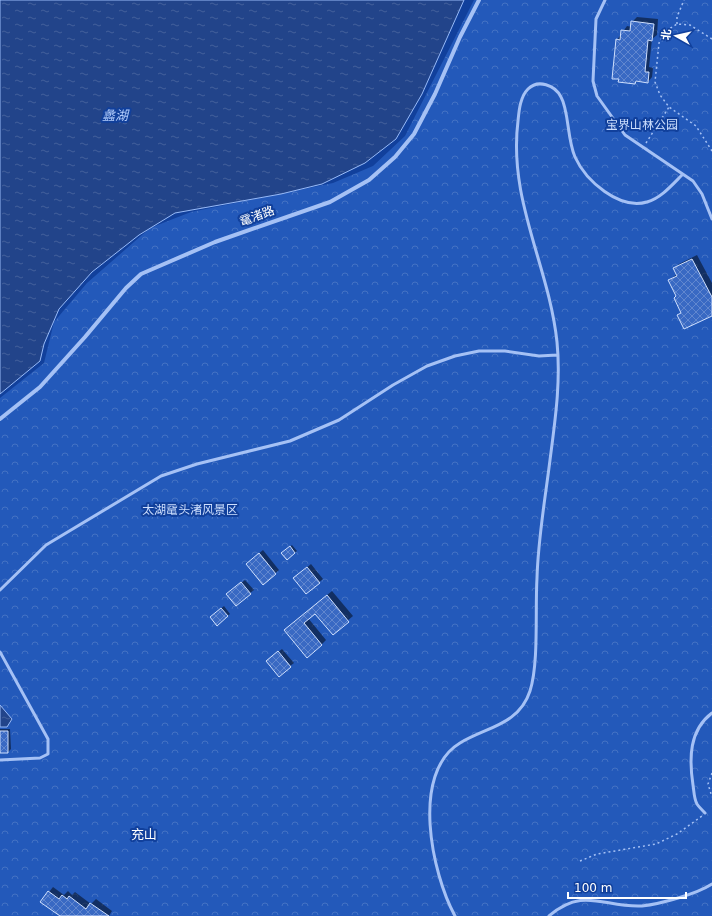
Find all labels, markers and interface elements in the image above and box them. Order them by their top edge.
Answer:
north arrow [656,16,696,56]
text: 北 [659,28,674,41]
water label: 蠡湖 [102,108,130,123]
park label: 宝界山林公园 [606,118,678,132]
street label: 鼋渚路 [238,203,276,229]
park label: 太湖鼋头渚风景区 [142,503,238,517]
district label: 充山 [131,827,157,842]
scale bar [568,874,686,900]
text: 100 m [574,881,612,895]

